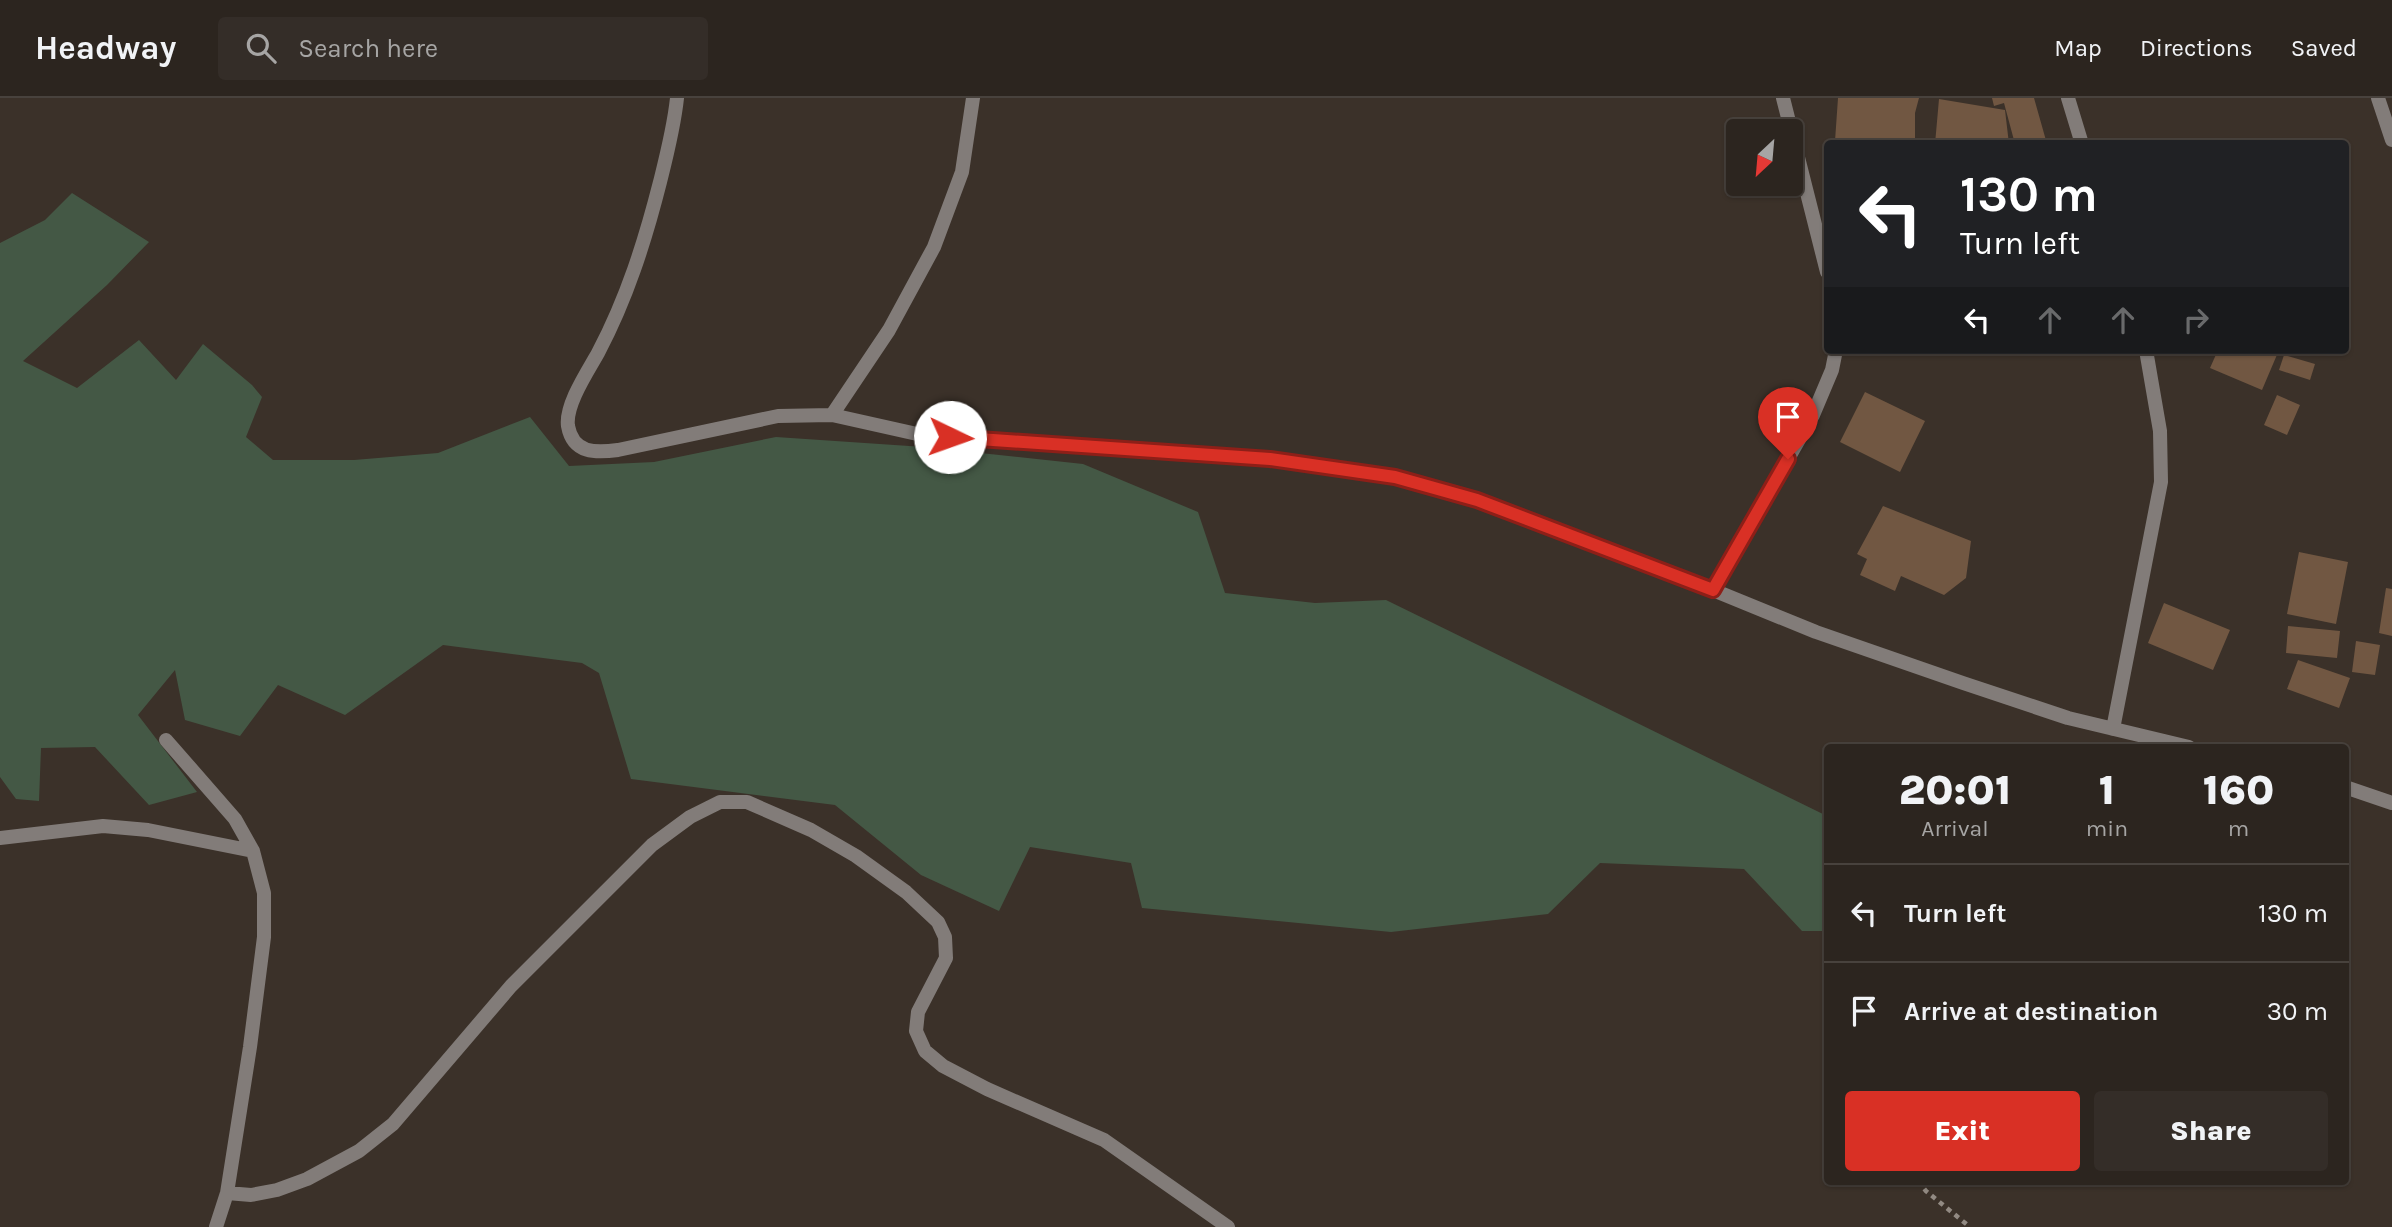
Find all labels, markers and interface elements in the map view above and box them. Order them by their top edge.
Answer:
search box [218,17,708,80]
text: Headway [35,29,176,67]
icon: search [242,29,280,67]
text: Search here [298,33,438,64]
text: Map [2054,34,2102,62]
text: Directions [2140,34,2253,62]
text: Saved [2291,34,2357,62]
north arrow [1726,119,1802,196]
map controls [1726,119,1803,196]
text: 130 m [1960,166,2098,223]
icon: left [1845,168,1936,259]
text: Turn left [1960,225,2080,262]
icon: left [1958,301,1996,339]
icon: ahead [2031,301,2069,339]
icon: ahead [2104,301,2142,339]
icon: right [2177,301,2215,339]
pin [1758,387,1818,459]
icon: arrive [1769,398,1807,436]
position arrow [913,400,987,474]
text: 20:01 [1899,765,2011,815]
text: 1 [2099,765,2115,815]
text: 160 [2203,765,2274,815]
text: Arrival [1921,815,1989,842]
text: min [2086,815,2128,842]
text: m [2228,815,2249,842]
icon: left [1845,894,1883,932]
text: Turn left [1904,898,2006,929]
text: 130 m [2258,898,2328,929]
icon: arrive [1845,992,1883,1030]
text: Arrive at destination [1904,996,2158,1027]
text: 30 m [2267,996,2328,1027]
button: Exit [1845,1091,2080,1171]
button: Share [2094,1091,2328,1171]

